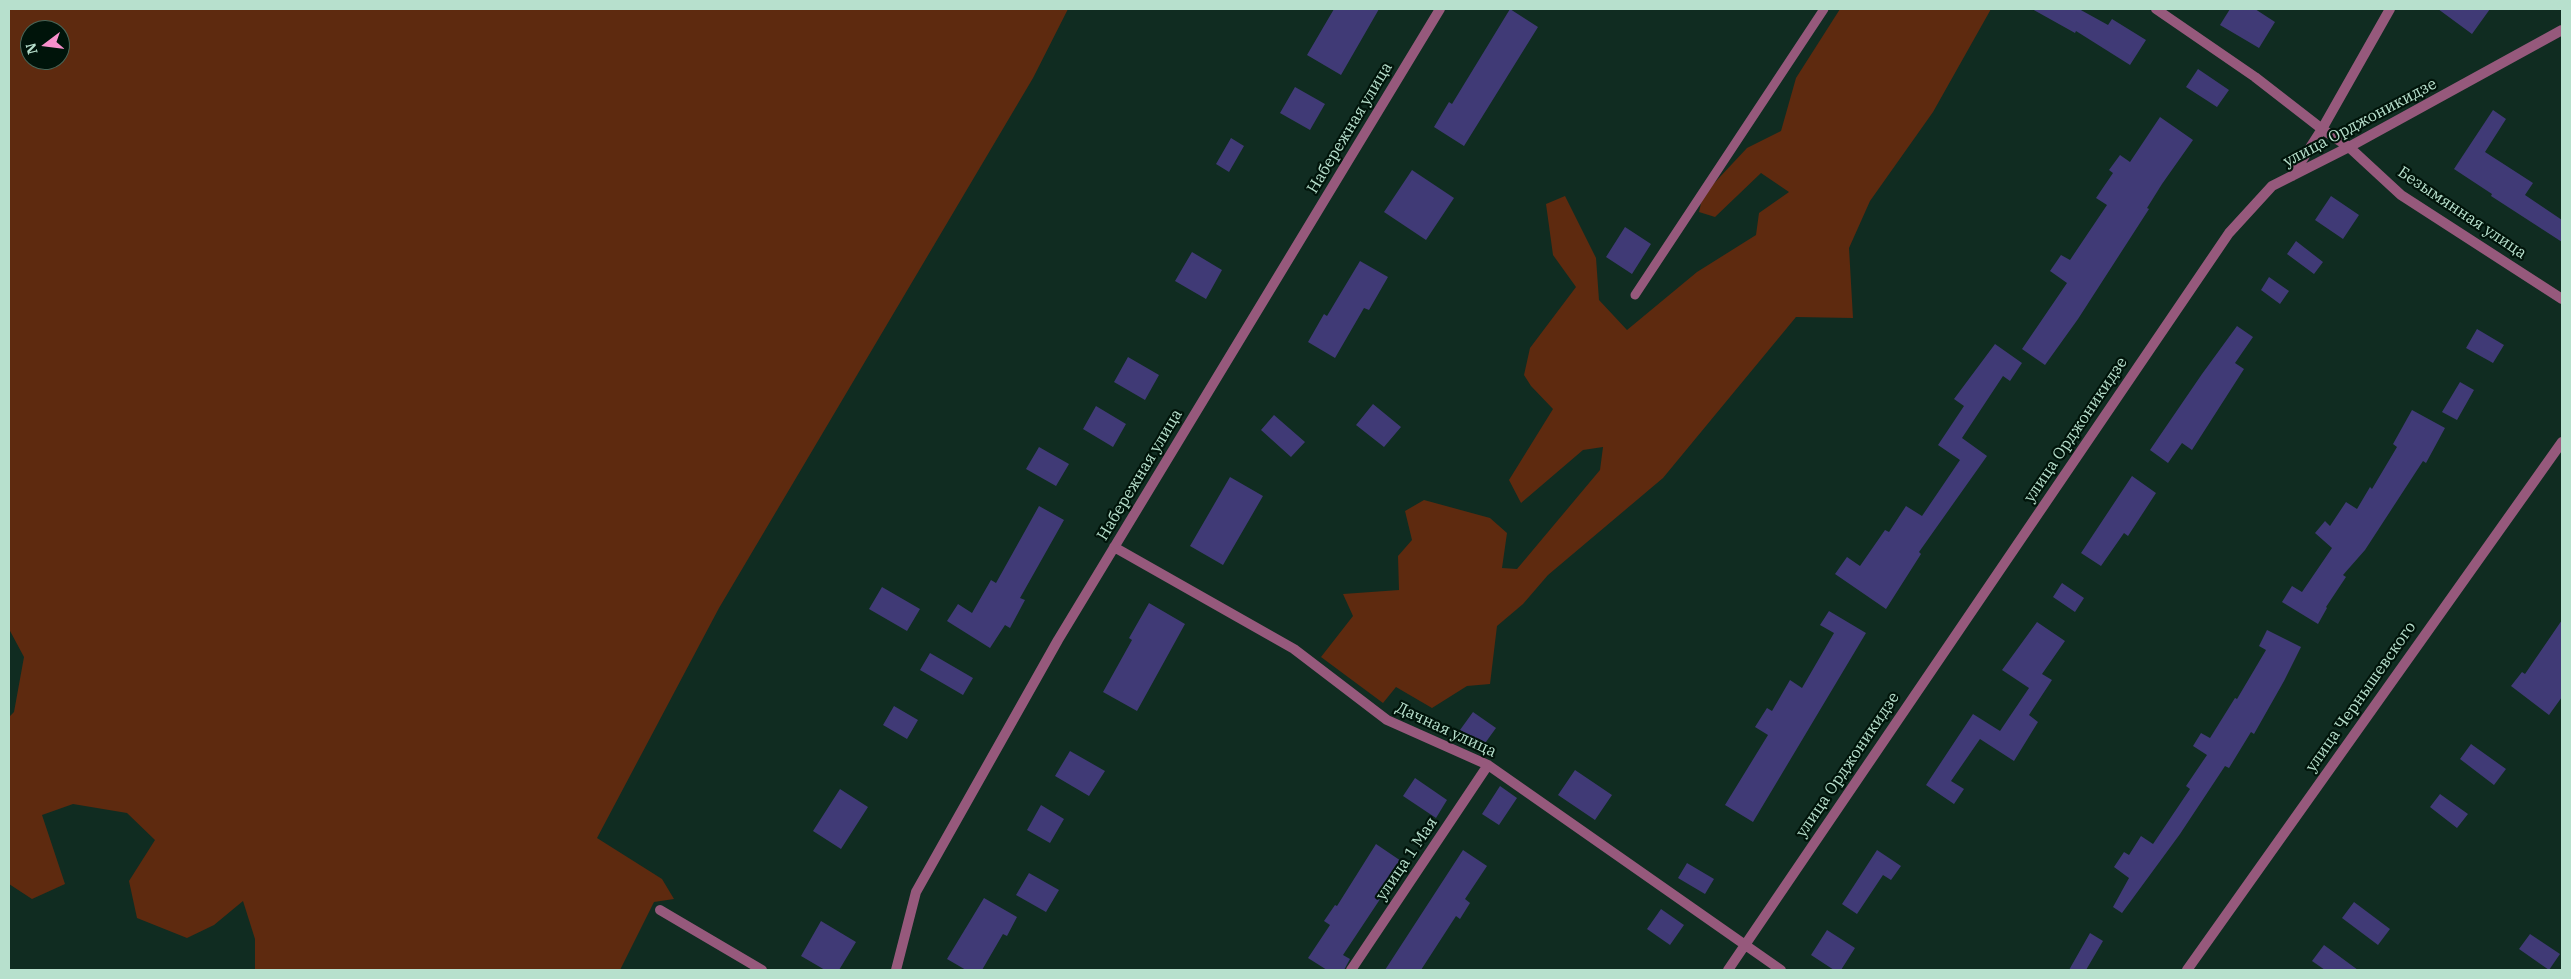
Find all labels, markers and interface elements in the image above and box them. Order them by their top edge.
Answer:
north arrow [20,20,70,70]
text: N [21,41,42,56]
street label: Набережная улица [1303,59,1397,197]
street label: улица Орджоникидзе [2280,74,2440,172]
street label: Безымянная улица [2394,163,2530,263]
street label: улица Орджоникидзе [2020,354,2132,506]
street label: Набережная улица [1093,406,1187,544]
street label: улица Чернышевского [2302,618,2420,776]
street label: улица Орджоникидзе [1792,689,1904,841]
street label: Дачная улица [1393,698,1499,762]
street label: улица 1 Мая [1372,814,1442,904]

